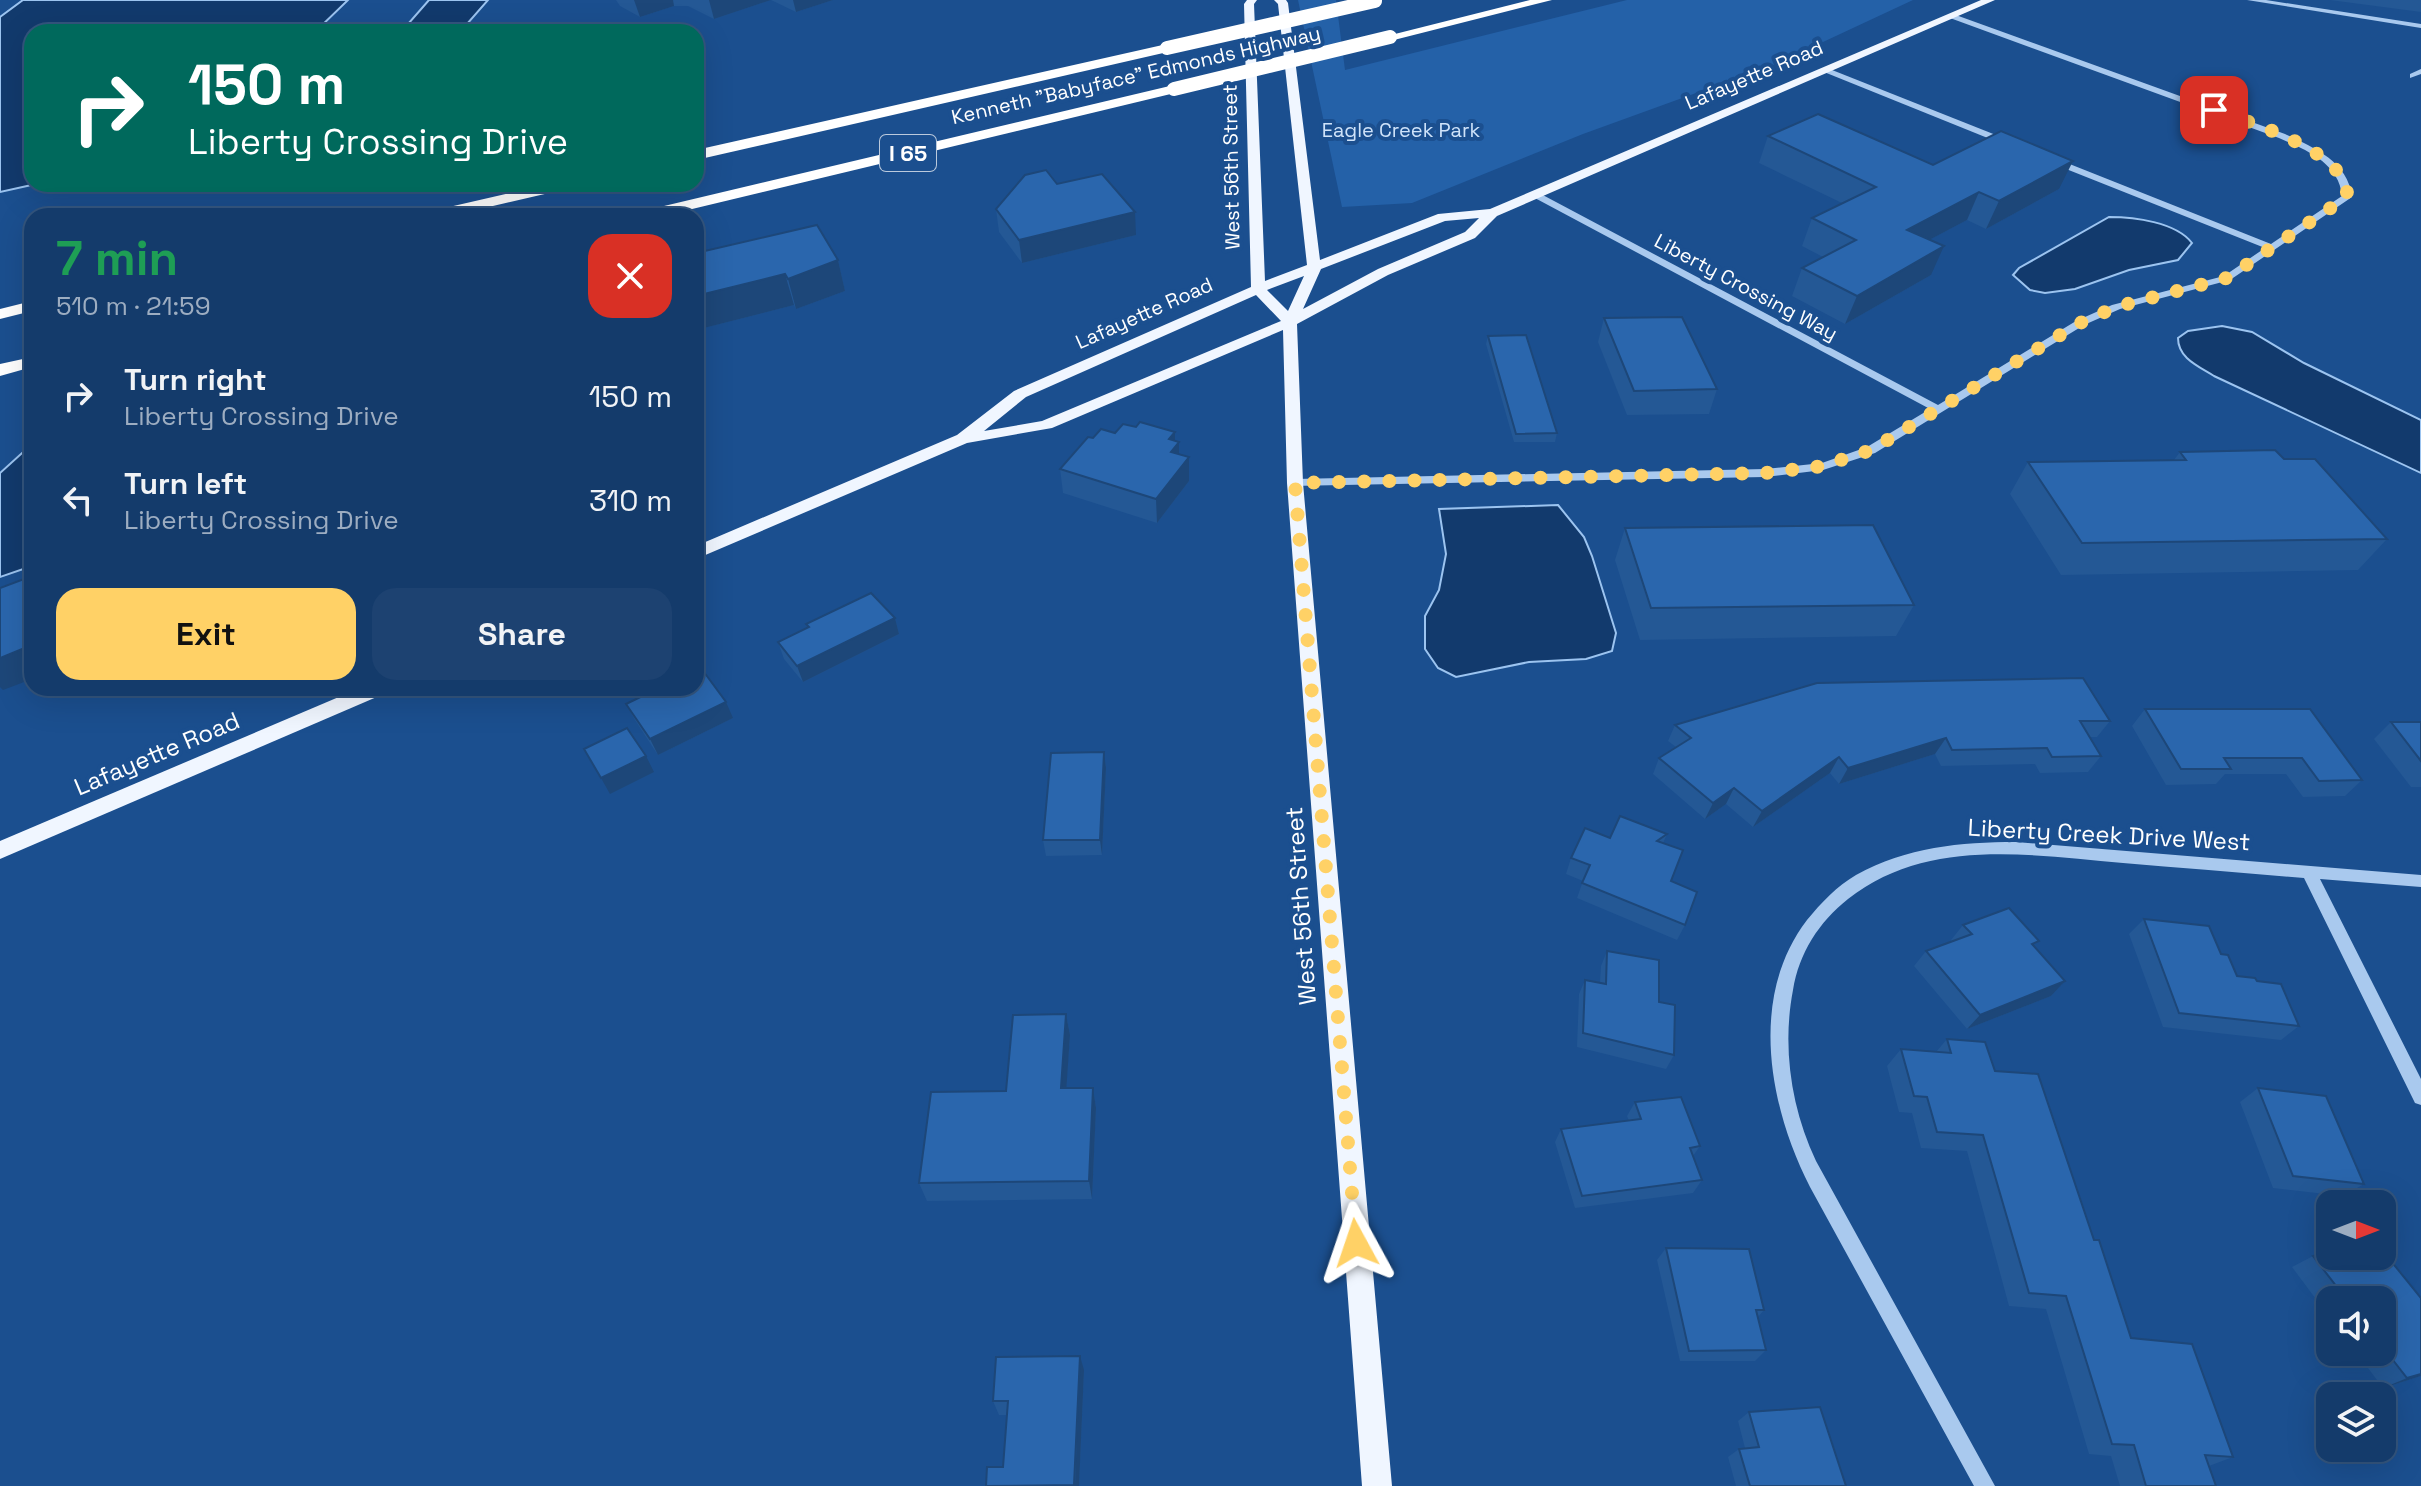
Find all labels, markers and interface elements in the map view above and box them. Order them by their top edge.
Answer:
street label: Kenneth "Babyface" Edmonds Highway [949,20,1323,130]
street label: Lafayette Road [1681,34,1827,116]
text: 150 m [188,49,345,120]
icon: right [56,56,160,160]
pin [2180,76,2248,144]
street label: West 56th Street [1217,84,1245,250]
icon: arrive [2192,88,2236,132]
park label: Eagle Creek Park [1322,117,1480,143]
text: Liberty Crossing Drive [188,119,568,165]
road number: I 65 [880,135,936,171]
text: 7 min [56,228,178,289]
street label: Liberty Crossing Way [1650,228,1842,346]
button: close [588,234,672,318]
street label: Lafayette Road [1071,271,1217,355]
text: 510 m · 21:59 [56,289,211,323]
text: Turn right [124,360,267,399]
icon: right [56,374,100,418]
text: 150 m [589,377,672,416]
text: Liberty Crossing Drive [124,399,399,433]
text: Turn left [124,464,247,503]
icon: left [56,478,100,522]
text: 310 m [589,481,672,520]
text: Liberty Crossing Drive [124,503,399,537]
button: Exit [56,588,356,680]
button: Share [372,588,672,680]
street label: Lafayette Road [69,705,244,802]
street label: West 56th Street [1278,806,1323,1006]
street label: Liberty Creek Drive West [1967,812,2251,857]
north arrow [2316,1190,2396,1270]
map controls [2316,1190,2396,1462]
position arrow [1314,1201,1398,1285]
button: sound [2316,1286,2396,1366]
button: layers [2316,1382,2396,1462]

